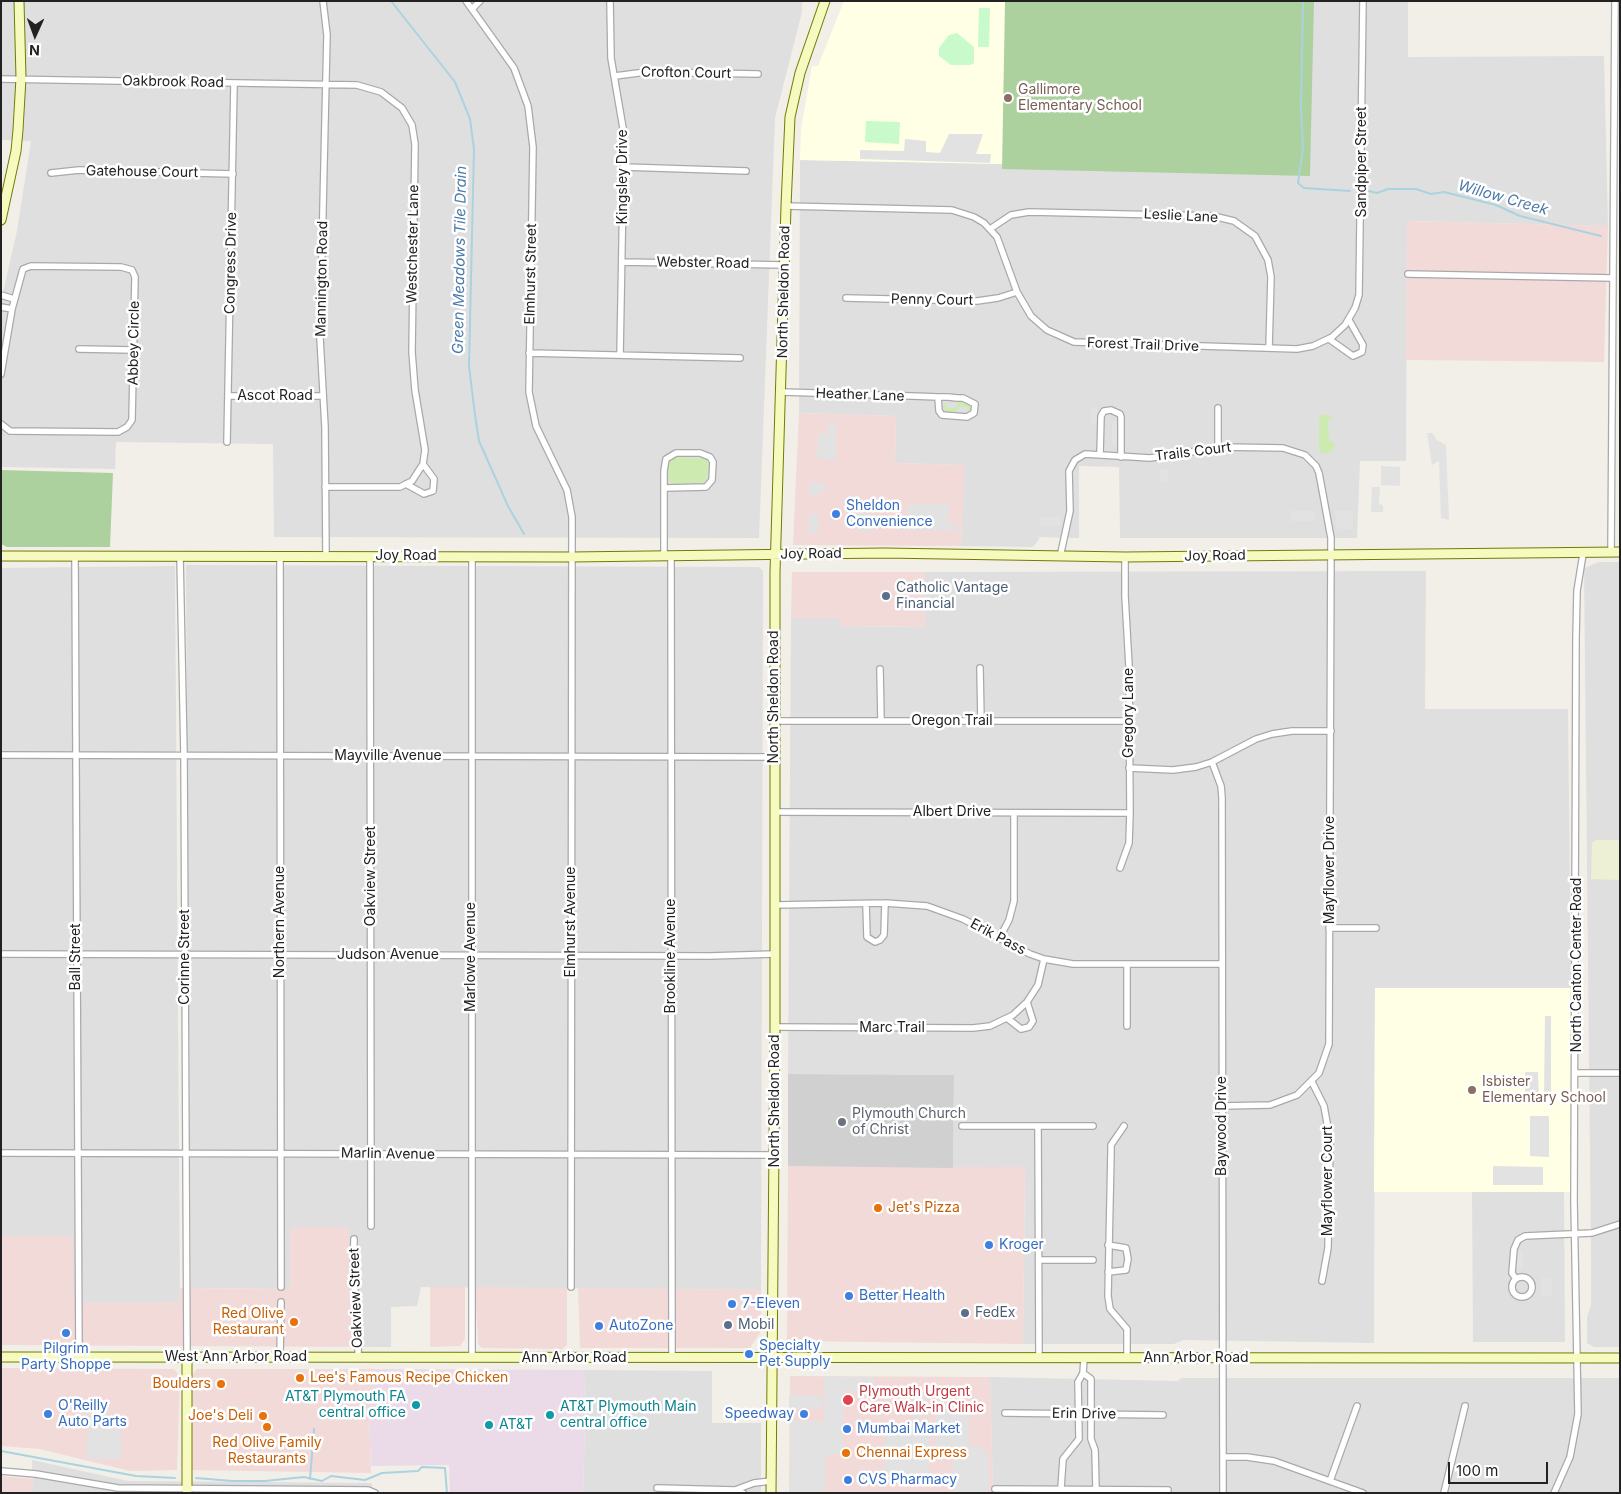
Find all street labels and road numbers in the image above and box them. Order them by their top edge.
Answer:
street label: Crofton Court [641,64,731,82]
street label: Oakbrook Road [122,73,224,91]
street label: Sandpiper Street [1354,106,1370,218]
street label: Kingsley Drive [615,129,631,225]
street label: Gatehouse Court [86,163,198,181]
street label: Westchester Lane [404,184,422,304]
street label: Leslie Lane [1143,206,1219,226]
street label: Congress Drive [222,212,240,314]
street label: Mannington Road [313,221,331,337]
street label: Elmhurst Street [522,223,540,325]
street label: North Sheldon Road [774,225,794,359]
street label: Webster Road [656,254,750,272]
street label: Penny Court [891,291,973,309]
street label: Abbey Circle [125,301,143,385]
street label: Forest Trail Drive [1087,335,1199,355]
street label: Heather Lane [815,385,905,405]
street label: Ascot Road [237,388,313,404]
street label: Trails Court [1154,439,1232,465]
street label: Joy Road [780,545,842,563]
street label: Joy Road [1184,547,1246,565]
street label: Joy Road [375,548,437,564]
street label: North Sheldon Road [766,631,782,763]
street label: Gregory Lane [1121,668,1137,758]
street label: Oregon Trail [911,713,993,729]
street label: Mayville Avenue [334,748,442,764]
street label: Albert Drive [913,804,991,820]
street label: Mayflower Drive [1322,816,1338,924]
street label: Oakview Street [363,826,379,926]
street label: Northern Avenue [272,866,288,978]
street label: Elmhurst Avenue [563,867,579,977]
street label: North Canton Center Road [1569,878,1585,1052]
street label: Brookline Avenue [663,898,679,1014]
street label: Marlowe Avenue [463,902,479,1012]
street label: Corinne Street [177,909,193,1005]
street label: Erik Pass [967,915,1029,959]
street label: Ball Street [68,923,84,991]
street label: Judson Avenue [337,947,439,963]
street label: Marc Trail [859,1020,925,1036]
street label: North Sheldon Road [767,1035,783,1167]
street label: Baywood Drive [1214,1076,1230,1176]
street label: Mayflower Court [1320,1126,1336,1236]
street label: Marlin Avenue [341,1145,435,1163]
street label: Oakview Street [346,1248,366,1348]
street label: West Ann Arbor Road [165,1349,307,1365]
street label: Ann Arbor Road [521,1350,627,1366]
street label: Ann Arbor Road [1143,1350,1249,1366]
street label: Erin Drive [1052,1405,1116,1423]

